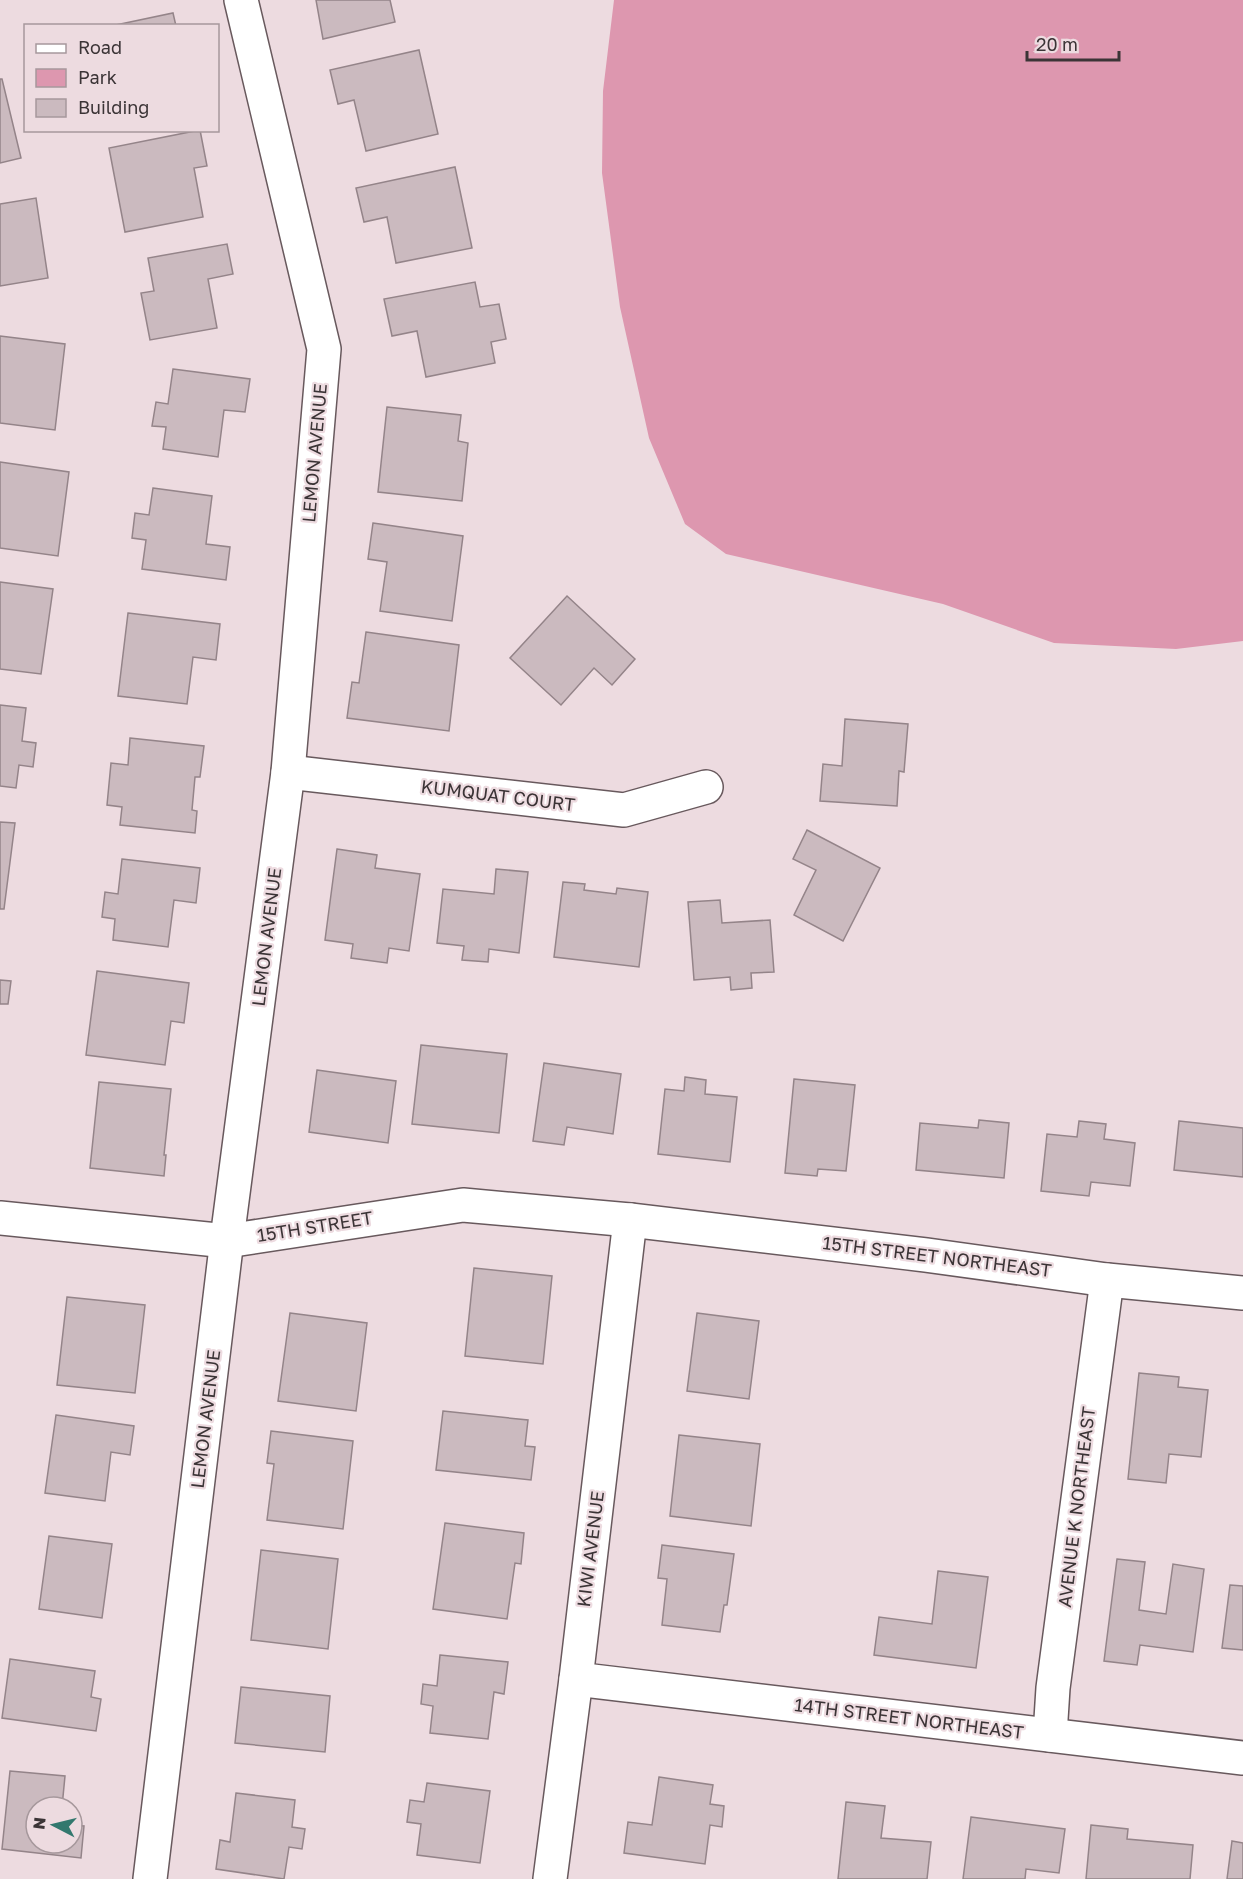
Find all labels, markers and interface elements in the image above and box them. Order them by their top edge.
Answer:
legend [24,24,219,132]
scale bar [1027,24,1118,62]
text: 20 m [1036,33,1078,55]
text: Road [78,36,122,58]
text: Park [78,66,117,88]
text: Building [78,96,149,118]
street label: LEMON AVENUE [297,382,331,523]
street label: KUMQUAT COURT [420,775,576,815]
street label: LEMON AVENUE [247,866,285,1007]
street label: 15TH STREET [256,1206,374,1246]
street label: 15TH STREET NORTHEAST [821,1231,1053,1281]
street label: LEMON AVENUE [186,1348,224,1489]
street label: AVENUE K NORTHEAST [1053,1405,1099,1608]
street label: KIWI AVENUE [572,1490,608,1608]
street label: 14TH STREET NORTHEAST [793,1693,1025,1743]
north arrow [24,1795,84,1855]
text: N [28,1816,50,1830]

